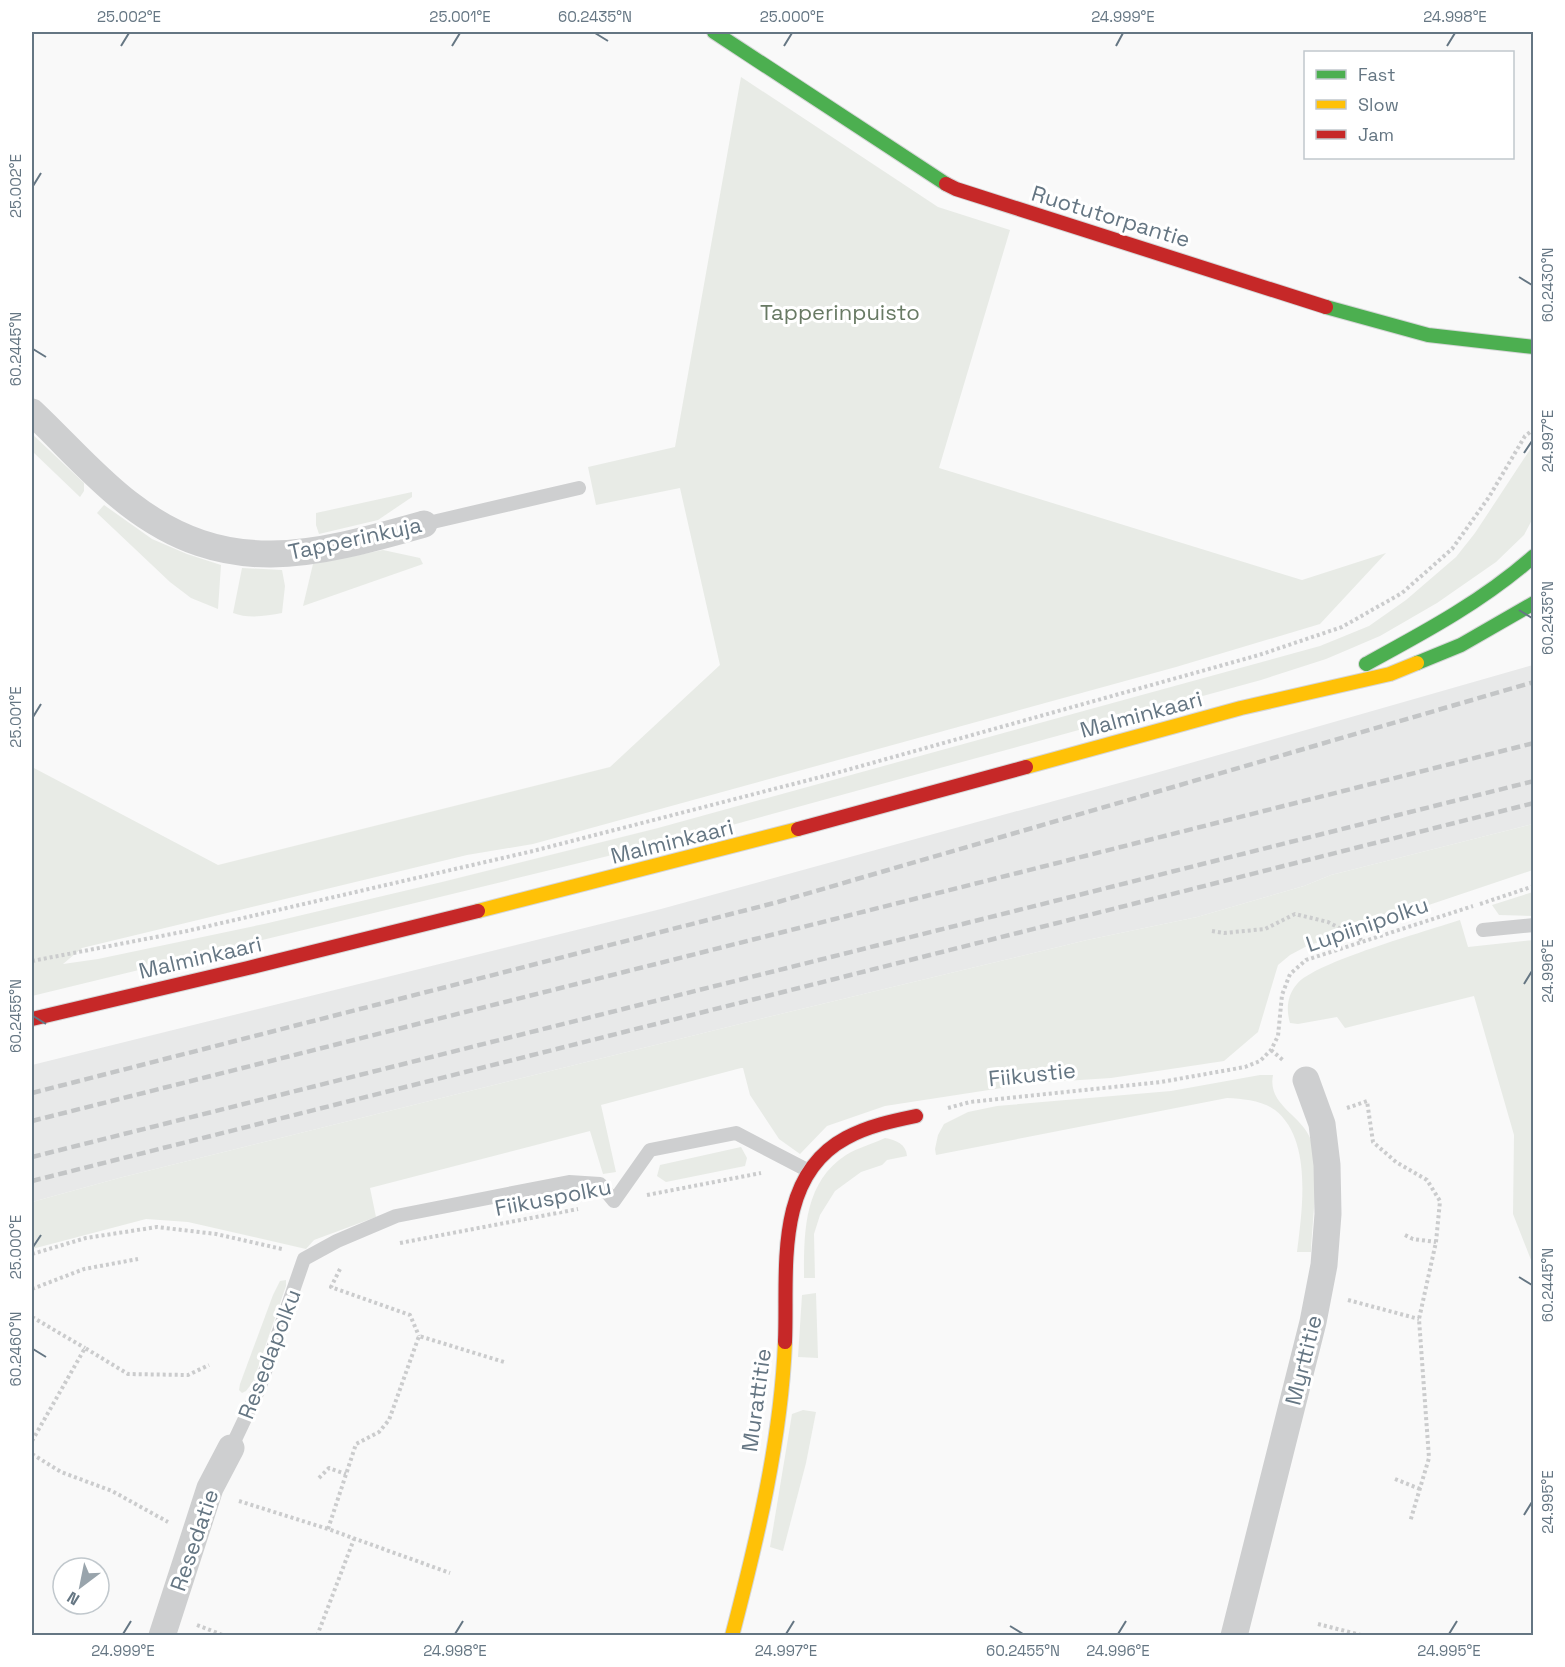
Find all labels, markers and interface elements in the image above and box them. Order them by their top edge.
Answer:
text: 25.002°E [97,7,161,26]
text: 25.001°E [429,7,491,26]
text: 60.2435°N [558,7,632,26]
text: 25.000°E [760,7,824,26]
text: 24.999°E [1091,7,1155,26]
text: 24.998°E [1423,7,1487,26]
legend [1304,51,1514,159]
text: Fast [1358,63,1395,86]
text: Slow [1358,93,1399,116]
text: Jam [1358,123,1394,146]
text: 25.002°E [6,154,25,218]
street label: Ruotutorpantie [1028,179,1194,253]
text: 60.2430°N [1538,248,1557,322]
park label: Tapperinpuisto [760,298,920,326]
text: 60.2445°N [6,312,25,386]
text: 24.997°E [1538,410,1557,472]
street label: Tapperinkuja [286,510,425,566]
text: 60.2435°N [1538,581,1557,655]
street label: Malminkaari [1077,684,1205,744]
text: 25.001°E [6,686,25,748]
street label: Malminkaari [608,812,736,870]
street label: Lupiinipolku [1302,890,1432,958]
street label: Malminkaari [136,929,264,985]
text: 24.996°E [1538,939,1557,1003]
text: 60.2455°N [6,979,25,1053]
street label: Fiikustie [987,1055,1077,1093]
street label: Fiikuspolku [492,1172,614,1222]
text: 25.000°E [6,1215,25,1279]
text: 60.2445°N [1538,1248,1557,1322]
street label: Resedapolku [231,1285,307,1423]
text: 60.2460°N [6,1312,25,1386]
street label: Myrttitie [1278,1312,1328,1408]
street label: Murattitie [735,1346,777,1454]
text: 24.995°E [1538,1470,1557,1534]
street label: Resedatie [163,1485,225,1595]
north arrow [51,1556,111,1616]
text: N [63,1587,83,1610]
text: 24.999°E [91,1641,155,1660]
text: 24.998°E [423,1641,487,1660]
text: 24.997°E [755,1641,817,1660]
text: 60.2455°N [986,1641,1060,1660]
text: 24.996°E [1086,1641,1150,1660]
text: 24.995°E [1417,1641,1481,1660]

